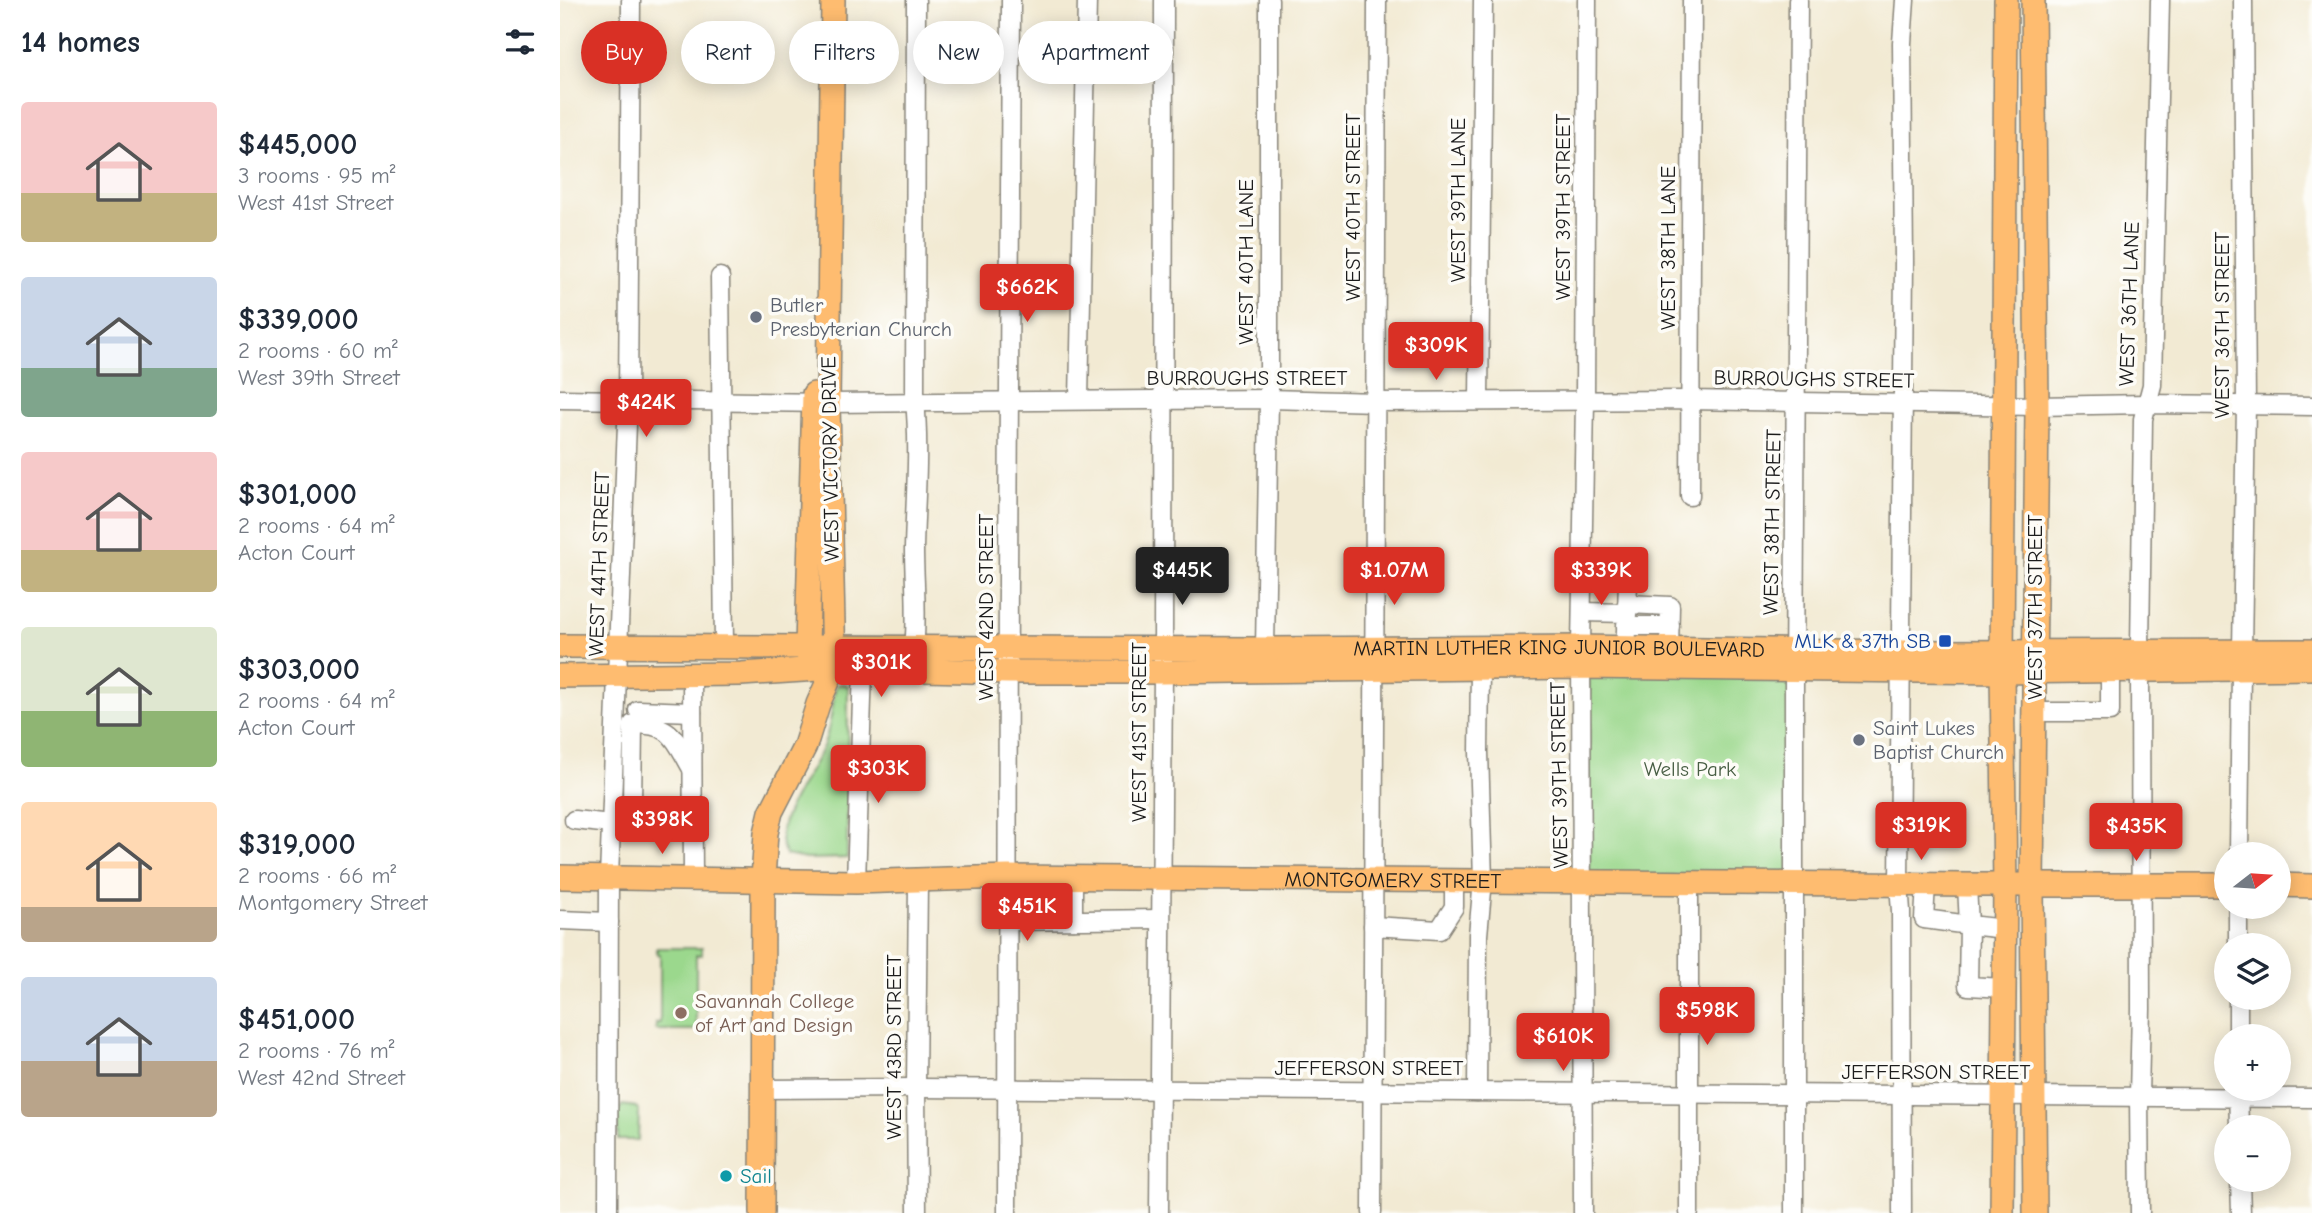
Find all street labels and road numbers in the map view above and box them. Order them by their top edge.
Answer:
street label: WEST 40TH STREET [1341,113,1365,301]
street label: WEST 39TH STREET [1551,114,1575,300]
street label: WEST 39TH LANE [1446,118,1470,282]
street label: WEST 38TH LANE [1656,166,1680,330]
street label: WEST 40TH LANE [1234,179,1258,345]
street label: WEST 36TH LANE [2114,221,2144,387]
street label: WEST 36TH STREET [2210,231,2234,418]
street label: WEST VICTORY DRIVE [816,356,844,562]
street label: BURROUGHS STREET [1713,365,1915,393]
street label: BURROUGHS STREET [1147,366,1347,390]
street label: WEST 38TH STREET [1758,429,1786,615]
street label: WEST 44TH STREET [584,471,614,657]
street label: WEST 42ND STREET [974,513,998,700]
street label: WEST 37TH STREET [2023,514,2047,700]
street label: MARTIN LUTHER KING JUNIOR BOULEVARD [1353,635,1765,662]
street label: WEST 41ST STREET [1127,642,1151,822]
street label: WEST 39TH STREET [1545,681,1573,869]
street label: MONTGOMERY STREET [1284,867,1501,893]
street label: WEST 43RD STREET [882,954,906,1140]
street label: JEFFERSON STREET [1275,1056,1464,1080]
street label: JEFFERSON STREET [1842,1060,2031,1084]

